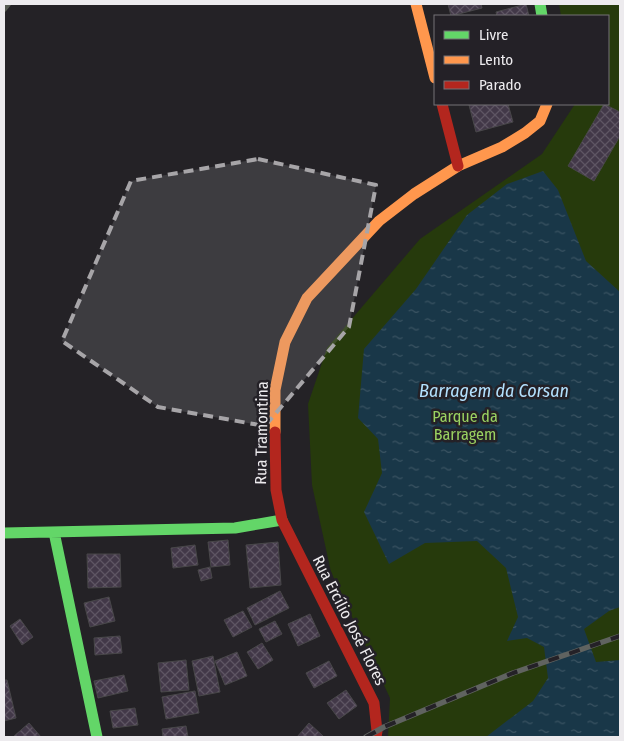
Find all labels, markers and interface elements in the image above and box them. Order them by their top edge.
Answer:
legend [434,15,609,105]
text: Livre [479,26,508,44]
text: Lento [479,51,513,69]
text: Parado [479,76,522,94]
water label: Barragem da Corsan [419,380,569,402]
street label: Rua Tramontina [251,381,272,485]
park label: Parque da Barragem [432,407,498,444]
street label: Rua Ercílio José Flores [309,552,391,688]

